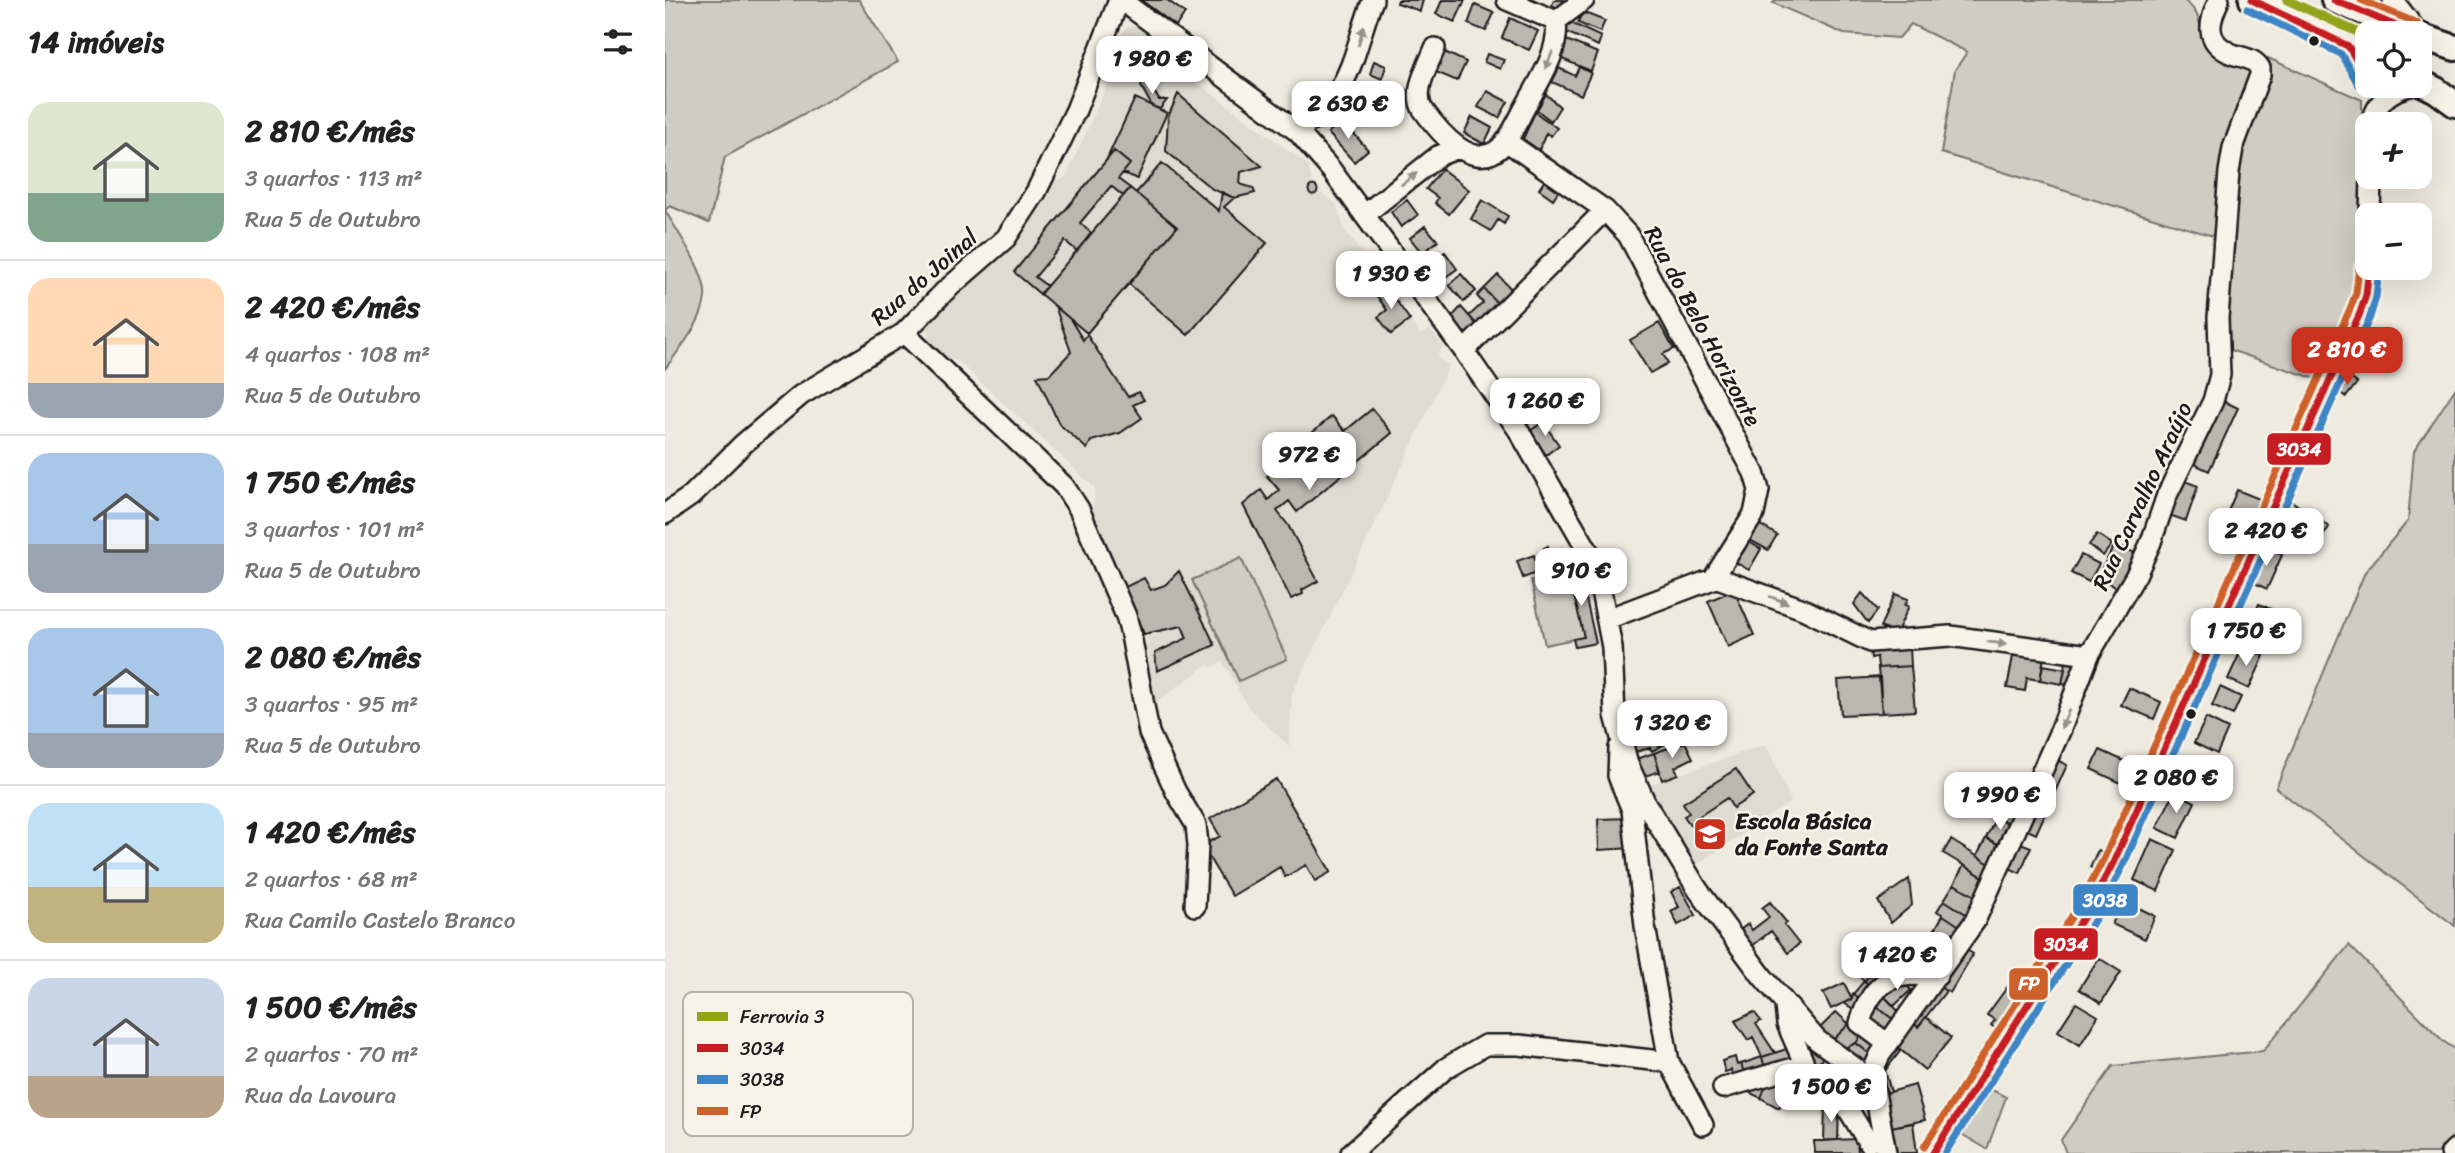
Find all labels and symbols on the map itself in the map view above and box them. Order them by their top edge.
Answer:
one-way arrow [1356,26,1366,47]
unlabelled marker [2307,34,2321,48]
pin: 1 980 € [1087,36,1217,96]
one-way arrow [1543,49,1554,70]
pin: 2 630 € [1283,82,1413,141]
one-way arrow [1400,171,1418,186]
street label: Rua do Joinal [861,218,988,336]
street label: Rua do Belo Horizonte [1632,218,1773,434]
pin: 1 930 € [1326,252,1456,311]
pin: 2 810 € [2282,328,2412,387]
pin: 1 260 € [1480,378,1610,438]
street label: Rua Carvalho Araújo [2081,395,2204,598]
line badge: 3034 [2266,432,2332,466]
pin: 972 € [1260,433,1358,492]
text: 3034 [2276,433,2321,466]
pin: 2 420 € [2201,508,2331,568]
pin: 910 € [1532,548,1630,608]
one-way arrow [1769,595,1790,606]
pin: 1 750 € [2181,608,2311,668]
one-way arrow [1986,637,2008,648]
pin: 1 320 € [1607,700,1737,760]
unlabelled marker [2184,707,2198,721]
one-way arrow [2059,709,2071,729]
pin: 2 080 € [2111,756,2241,815]
pin: 1 990 € [1935,772,2065,832]
place label: Escola Básica da Fonte Santa [1735,801,1889,868]
school or university icon: Escola Básica da Fonte Santa [1691,815,1729,853]
line badge: 3038 [2072,883,2139,917]
text: 3038 [2082,884,2128,917]
line badge: 3034 [2033,927,2099,961]
text: 3034 [2043,928,2088,961]
pin: 1 420 € [1832,932,1962,992]
line badge: FP [2008,967,2049,1001]
text: FP [2017,967,2041,1000]
legend [683,992,913,1136]
text: Ferrovia 3 [740,1000,825,1033]
text: 3034 [740,1032,785,1065]
text: 3038 [740,1063,785,1096]
pin: 1 500 € [1766,1064,1896,1124]
text: FP [740,1095,762,1128]

